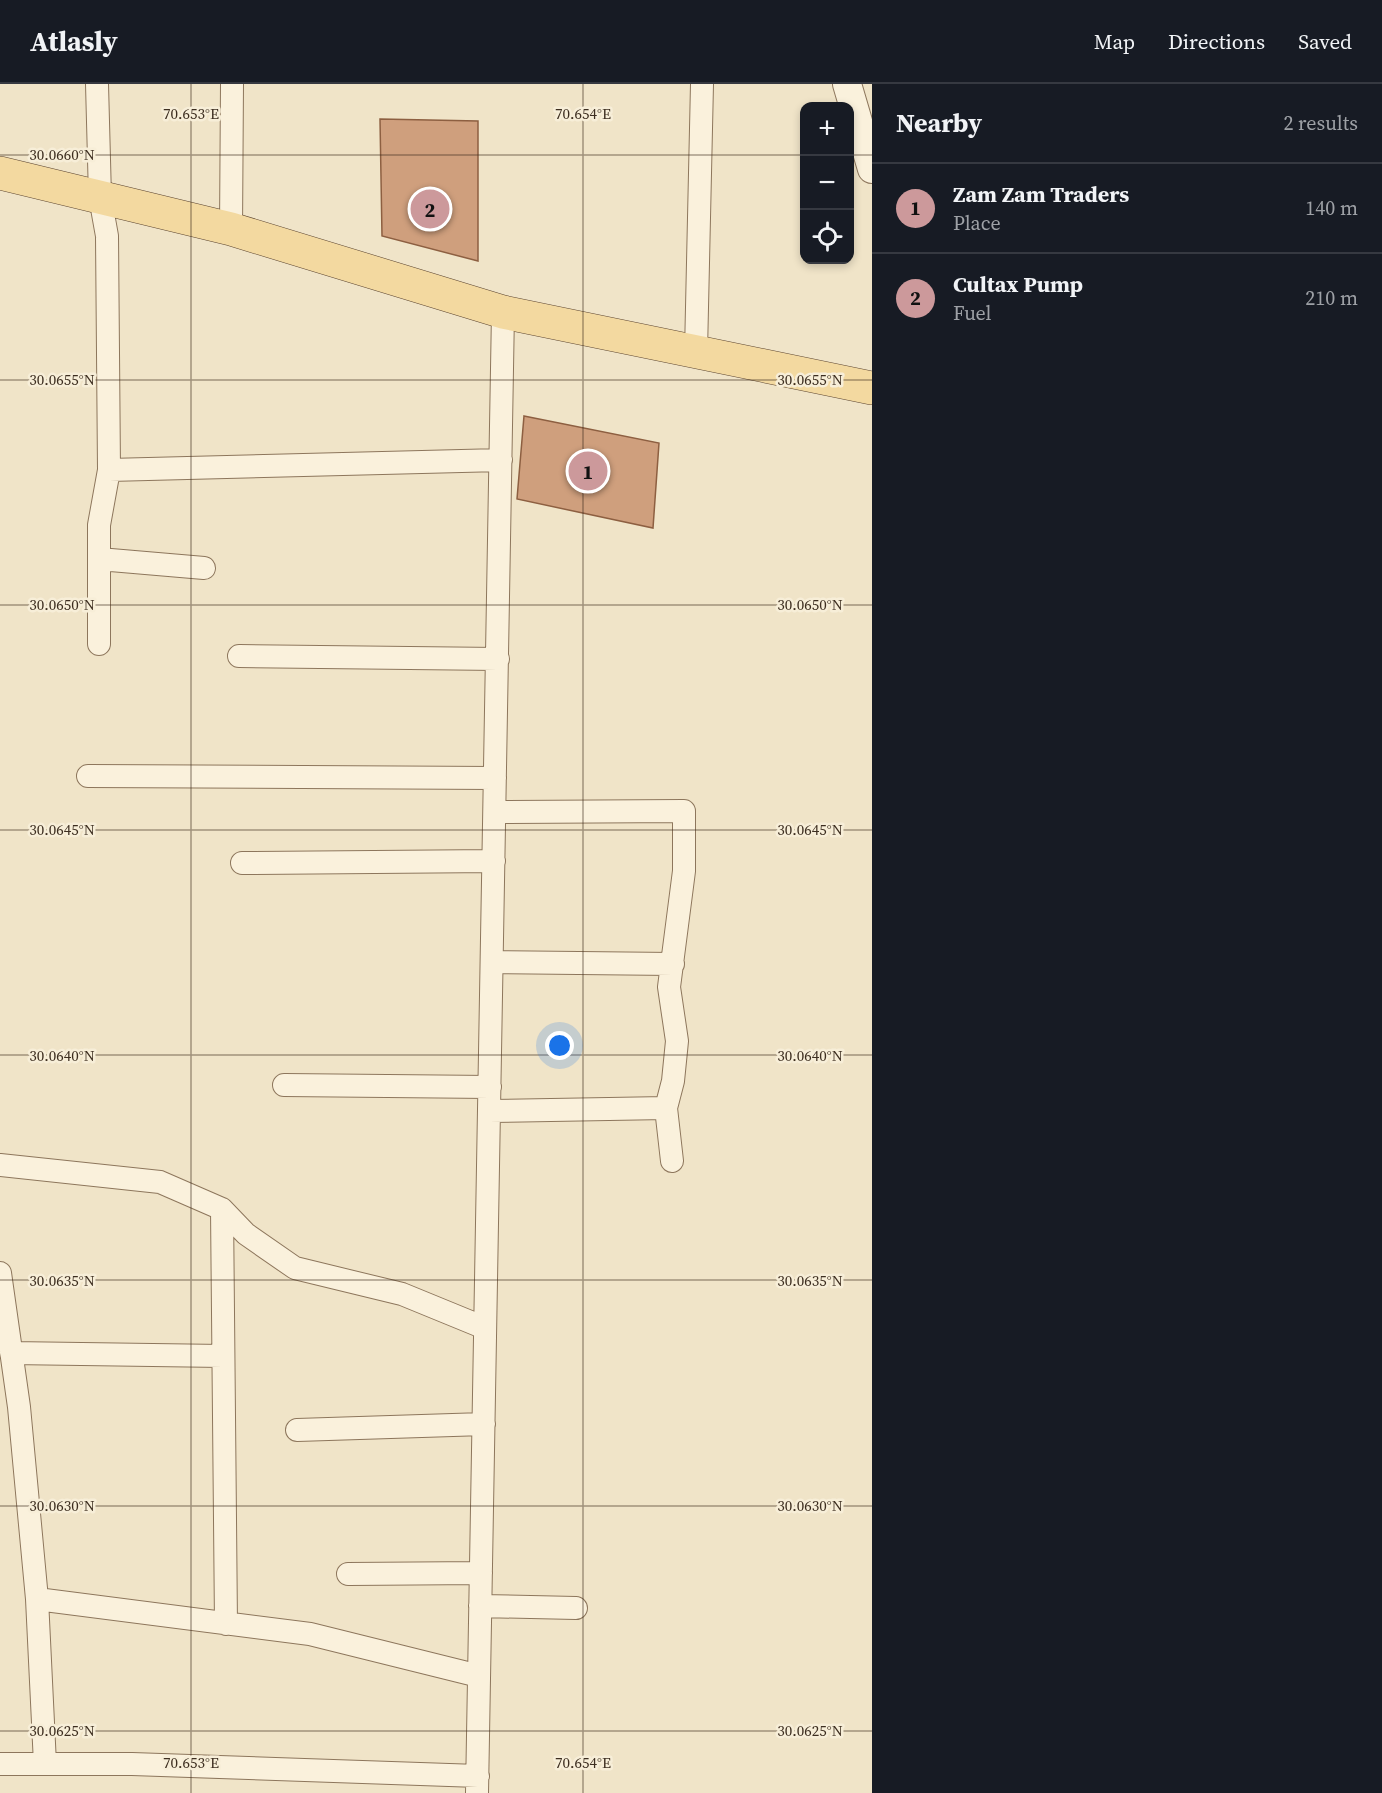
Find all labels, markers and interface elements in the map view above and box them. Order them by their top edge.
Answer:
text: Atlasly [30,22,118,60]
text: Map [1094,27,1135,56]
text: Directions [1168,27,1265,56]
text: Saved [1298,27,1352,56]
map controls [800,102,854,264]
button: + [800,102,854,156]
text: 70.653°E [163,103,219,124]
text: 70.654°E [555,103,611,124]
text: Nearby [896,105,982,141]
text: 2 results [1283,109,1358,137]
text: 30.0660°N [29,144,95,165]
button: − [800,156,854,210]
text: Zam Zam Traders [953,179,1129,209]
pin: 2 [410,186,450,232]
text: 1 [910,194,921,222]
text: 140 m [1305,194,1358,222]
text: Place [953,209,1001,237]
button: locate [800,210,854,264]
text: Cultax Pump [953,269,1083,299]
text: 2 [910,284,921,312]
text: 210 m [1305,284,1358,312]
text: Fuel [953,299,992,327]
text: 30.0655°N [29,369,95,390]
text: 30.0655°N [777,369,843,390]
pin: 1 [568,448,608,494]
text: 30.0650°N [29,594,95,615]
text: 30.0650°N [777,594,843,615]
text: 30.0645°N [29,819,95,840]
text: 30.0645°N [777,819,843,840]
your location [545,1031,574,1060]
text: 30.0640°N [29,1045,95,1066]
text: 30.0640°N [777,1045,843,1066]
text: 30.0635°N [29,1270,95,1291]
text: 30.0635°N [777,1270,843,1291]
text: 30.0630°N [29,1495,95,1516]
text: 30.0630°N [777,1495,843,1516]
text: 30.0625°N [29,1720,95,1741]
text: 30.0625°N [777,1720,843,1741]
text: 70.653°E [163,1752,219,1773]
text: 70.654°E [555,1752,611,1773]

